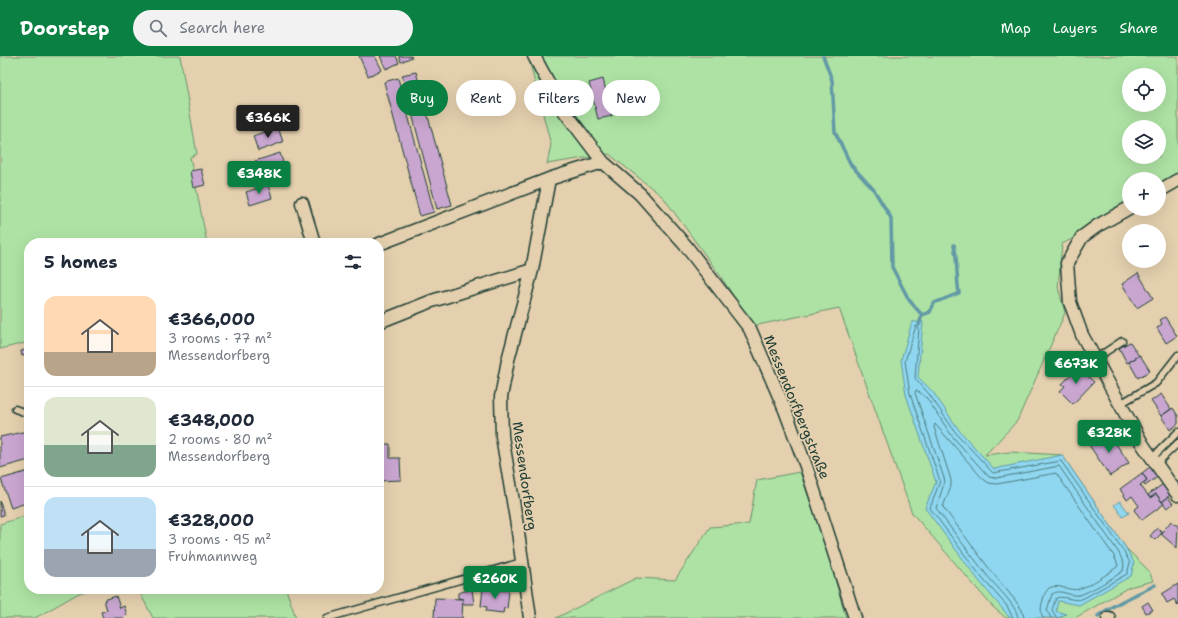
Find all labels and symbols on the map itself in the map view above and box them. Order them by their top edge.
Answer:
pin: €366K [240,105,296,139]
pin: €348K [231,161,287,195]
street label: Messendorfbergstraße [760,332,834,482]
pin: €673K [1048,351,1104,385]
street label: Messendorfberg [508,420,542,532]
pin: €328K [1081,420,1137,454]
pin: €260K [467,566,523,600]

